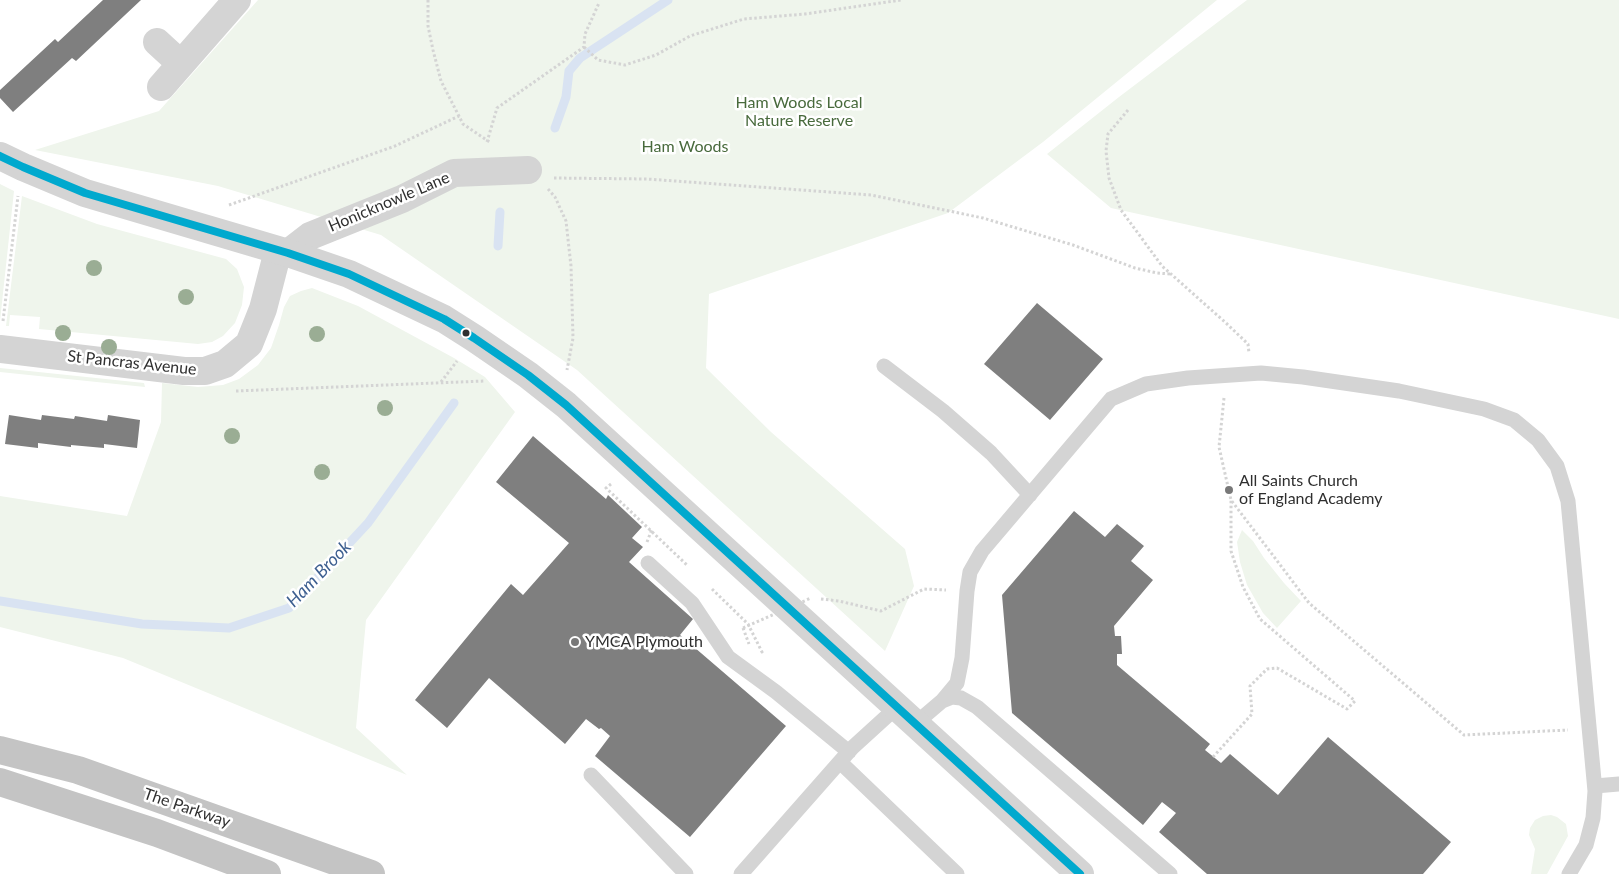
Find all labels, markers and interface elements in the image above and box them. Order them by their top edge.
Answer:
park label: Ham Woods Local Nature Reserve [735,93,863,131]
park label: Ham Woods [642,137,728,157]
street label: Honicknowle Lane [325,168,453,236]
unlabelled marker [461,328,471,338]
street label: St Pancras Avenue [67,347,197,379]
place label: All Saints Church of England Academy [1239,471,1382,509]
marker: All Saints Church of England Academy [1223,484,1235,496]
water label: Ham Brook [282,536,356,612]
place label: YMCA Plymouth [585,632,703,652]
marker: YMCA Plymouth [569,636,581,648]
street label: The Parkway [141,784,233,832]

